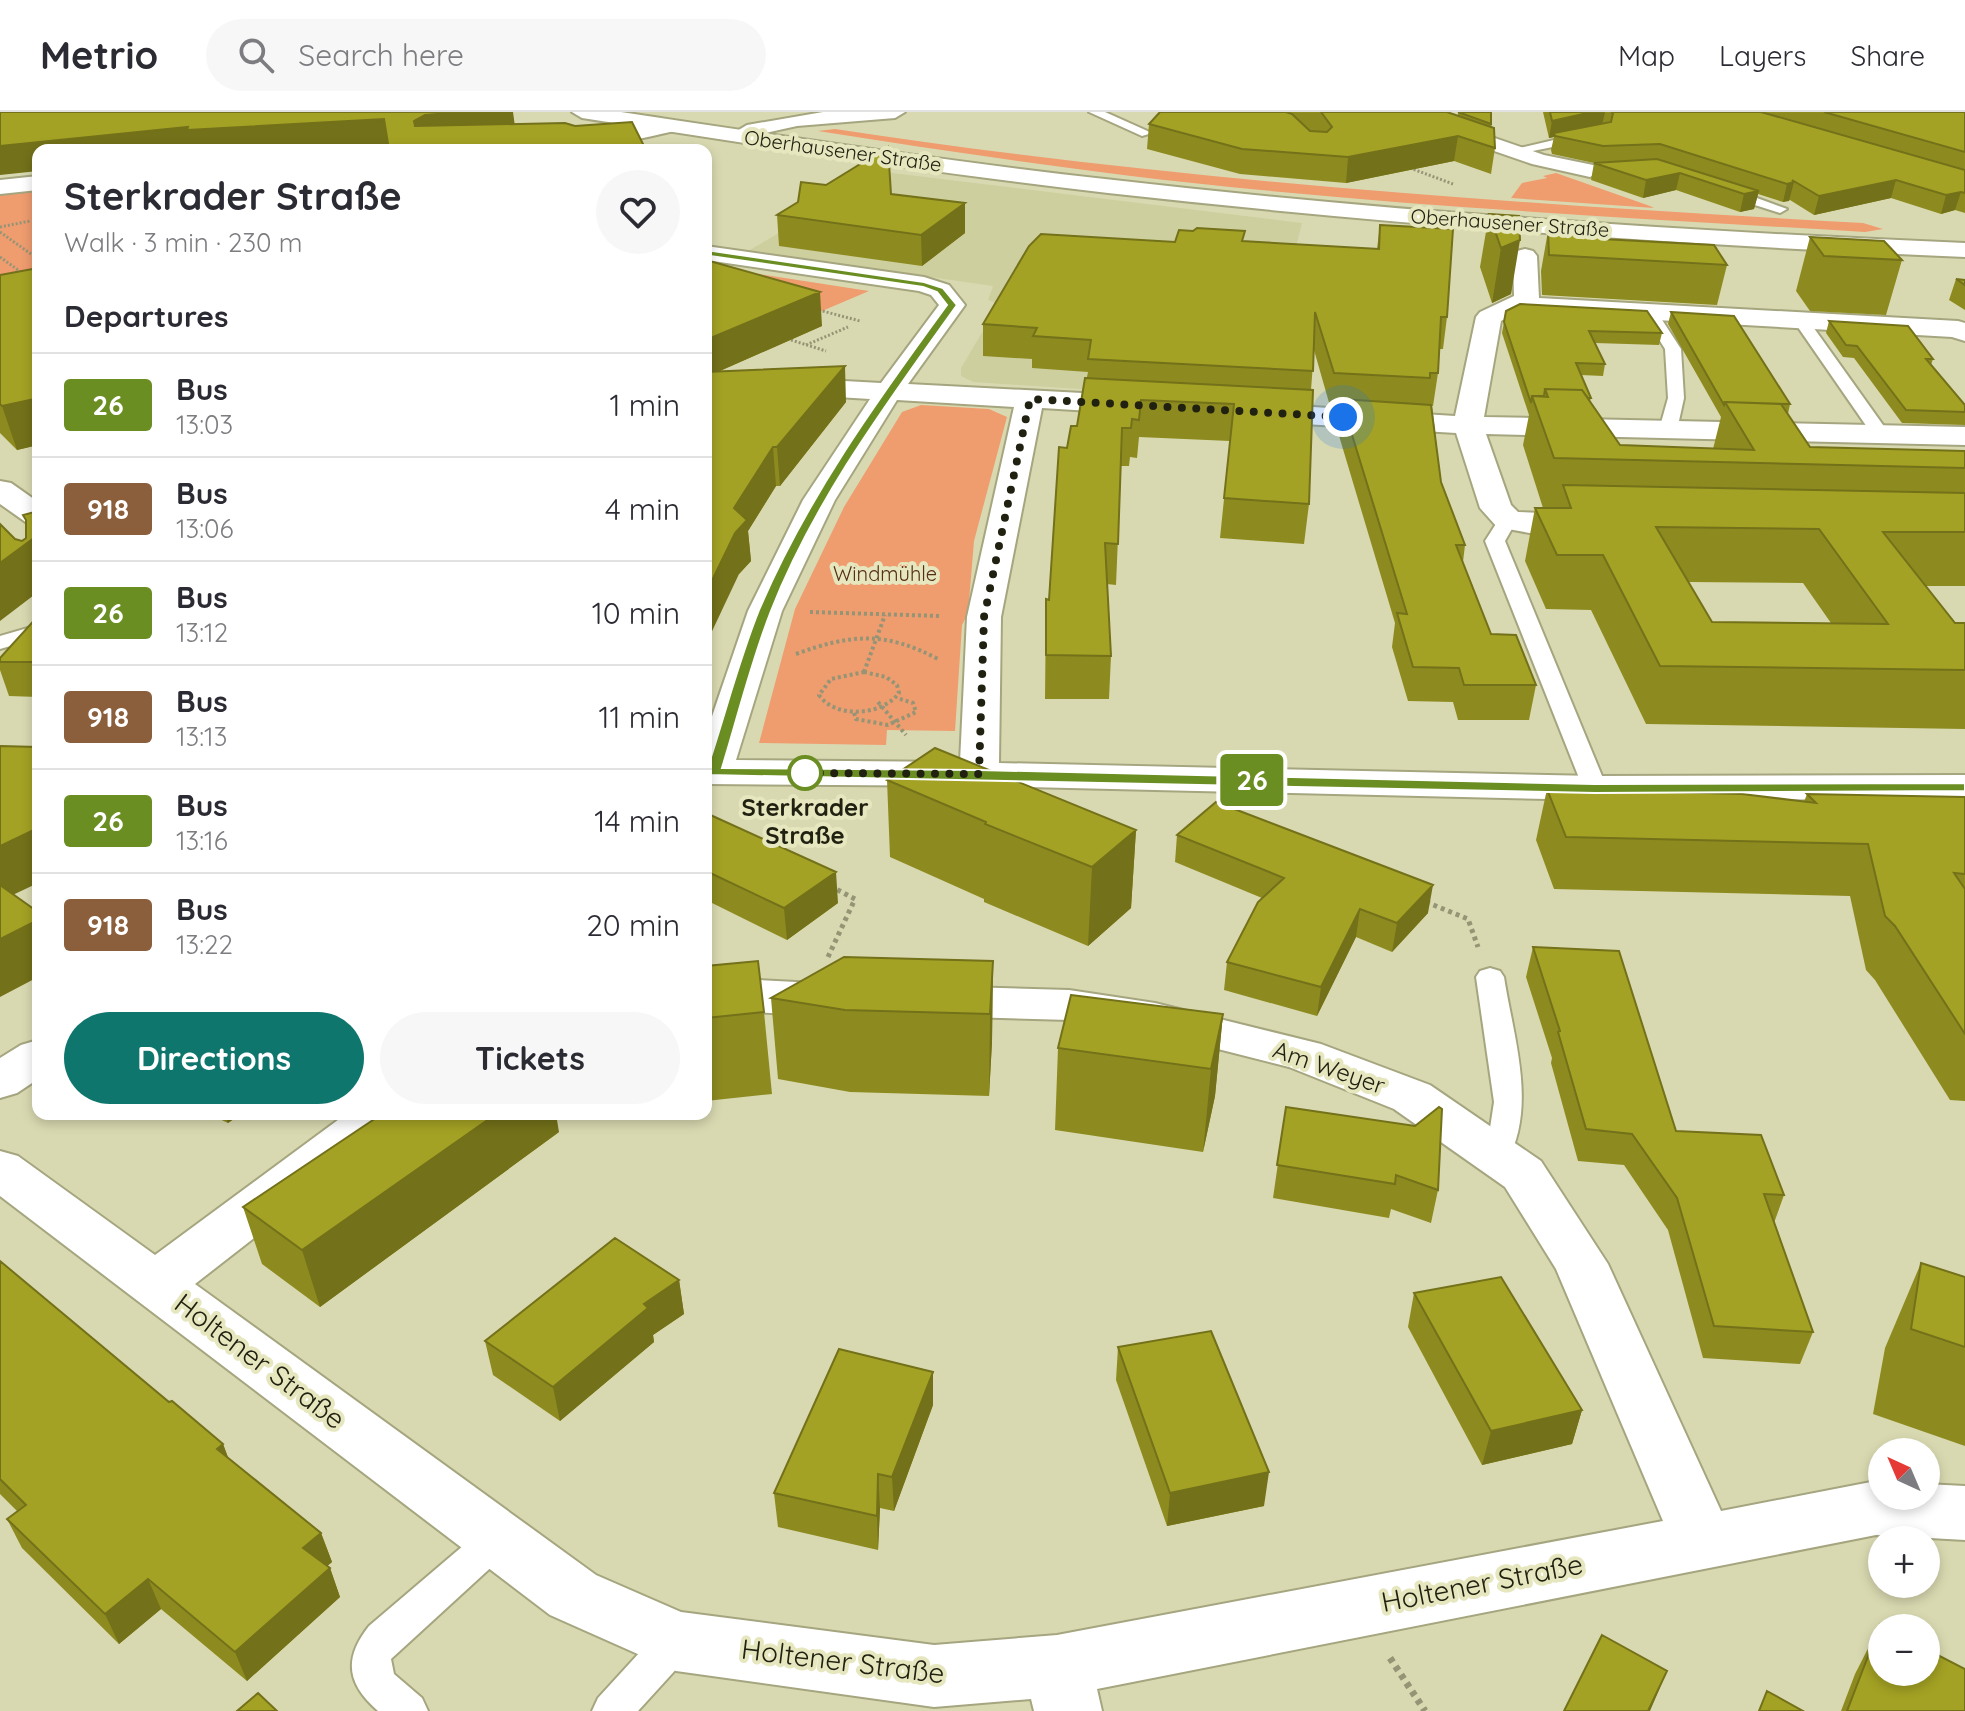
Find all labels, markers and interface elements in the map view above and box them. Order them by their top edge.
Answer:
search box [206,19,766,91]
text: Metrio [40,31,158,79]
icon: search [234,33,278,77]
text: Search here [298,36,464,74]
text: Map [1618,38,1675,73]
text: Layers [1719,38,1806,73]
text: Share [1850,38,1925,73]
street label: Oberhausener Straße [743,124,943,177]
button: heart [596,170,680,254]
text: Sterkrader Straße [64,172,402,220]
street label: Oberhausener Straße [1410,203,1610,242]
text: Walk · 3 min · 230 m [64,226,302,259]
text: Departures [64,297,229,335]
text: Bus [176,370,228,408]
text: 1 min [610,386,680,424]
text: 26 [92,387,124,422]
your location [1323,397,1363,437]
text: 13:03 [176,408,233,441]
text: Bus [176,474,228,512]
text: 4 min [605,490,680,528]
text: 918 [87,491,129,526]
text: 13:06 [176,512,234,545]
park label: Windmühle [833,561,937,586]
text: Bus [176,578,228,616]
text: 10 min [592,594,680,632]
text: 26 [92,595,124,630]
text: 13:12 [176,616,228,649]
text: Bus [176,682,228,720]
text: 11 min [598,698,680,736]
text: 918 [87,699,129,734]
text: 13:13 [176,720,227,753]
line badge: 26 [1216,754,1288,806]
marker: Sterkrader Straße [788,756,822,790]
text: 26 [1236,762,1268,797]
text: Bus [176,786,228,824]
place label: Sterkrader Straße [741,792,869,850]
text: 14 min [594,802,680,840]
text: 26 [92,803,124,838]
text: 13:16 [176,824,228,857]
text: Bus [176,890,228,928]
text: 20 min [586,906,680,944]
text: 918 [87,907,129,942]
text: 13:22 [176,928,233,961]
button: Directions [64,1012,364,1104]
button: Tickets [380,1012,680,1104]
street label: Am Weyer [1269,1034,1389,1100]
street label: Holtener Straße [168,1285,352,1436]
north arrow [1868,1438,1940,1510]
map controls [1868,1438,1940,1686]
button: + [1868,1526,1940,1598]
street label: Holtener Straße [1378,1546,1586,1619]
button: − [1868,1614,1940,1686]
street label: Holtener Straße [739,1631,947,1690]

